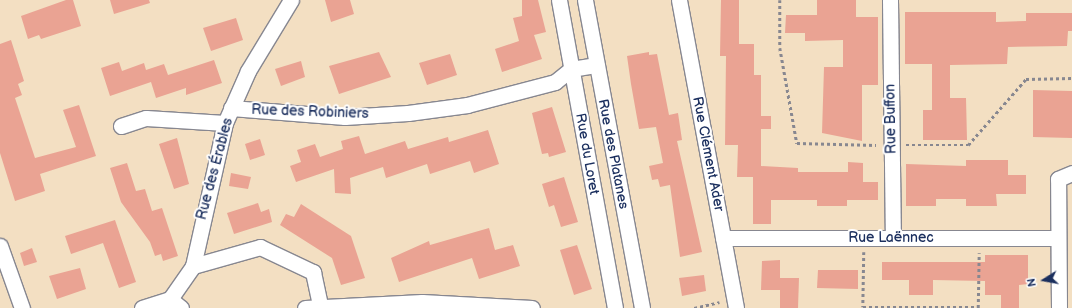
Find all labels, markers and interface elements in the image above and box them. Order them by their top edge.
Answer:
street label: Rue Buffon [882,84,900,154]
street label: Rue Clément Ader [689,95,727,213]
street label: Rue des Platanes [594,98,632,210]
street label: Rue des Robiniers [251,102,369,122]
street label: Rue du Loret [572,112,602,196]
street label: Rue des Érables [193,116,237,222]
street label: Rue Laënnec [848,230,934,246]
north arrow [1024,260,1064,300]
text: N [1025,277,1039,288]

